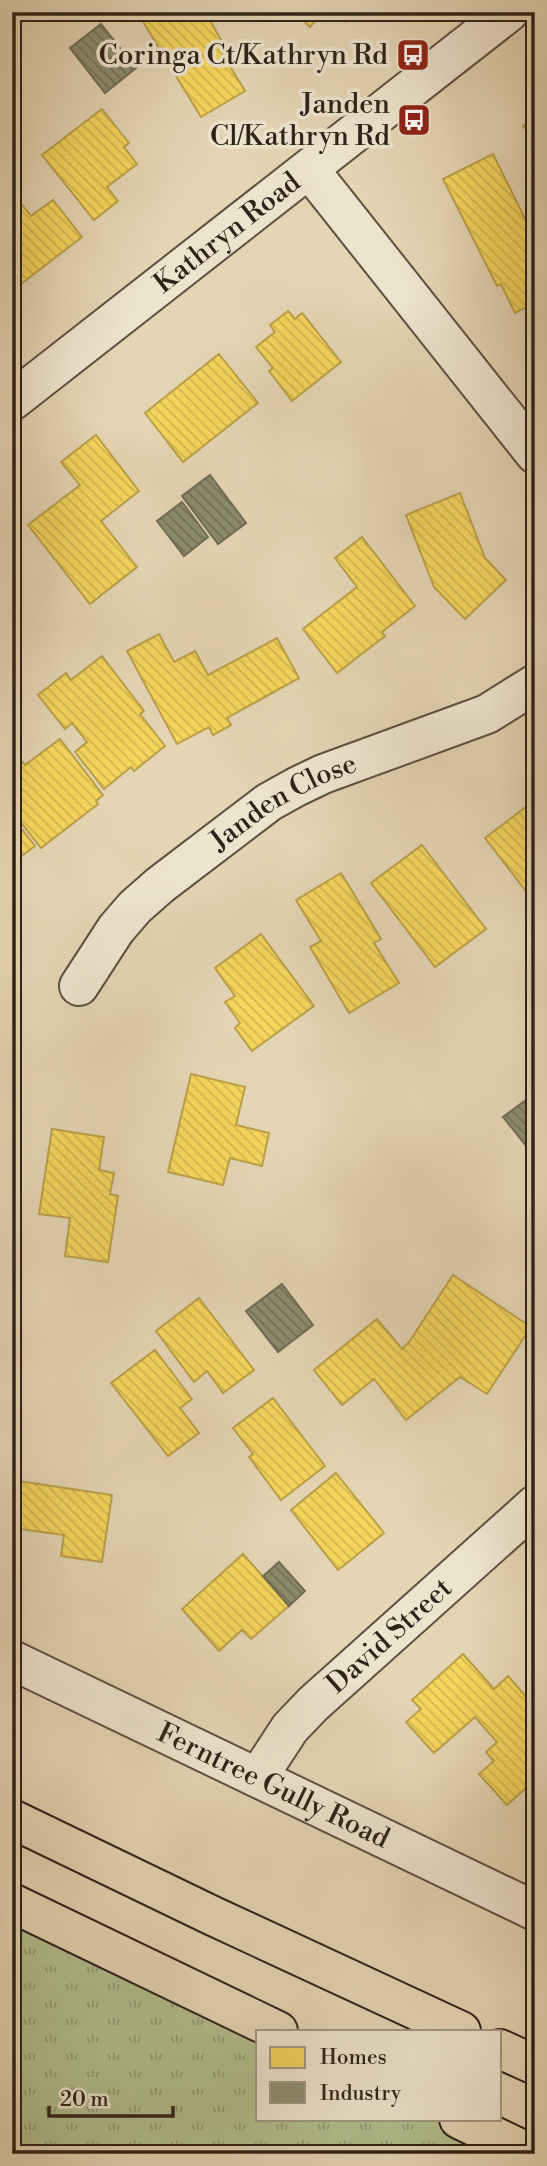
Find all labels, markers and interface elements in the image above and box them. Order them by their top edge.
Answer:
bus stop icon: Coringa Ct/Kathryn Rd [394,36,432,74]
place label: Coringa Ct/Kathryn Rd [98,38,388,73]
place label: Janden Cl/Kathryn Rd [210,87,390,154]
bus stop icon: Janden Cl/Kathryn Rd [395,101,433,139]
street label: Kathryn Road [147,164,307,301]
street label: Janden Close [202,746,361,859]
street label: David Street [319,1570,459,1701]
street label: Ferntree Gully Road [152,1715,395,1856]
legend [256,2030,502,2120]
text: Homes [320,2045,387,2071]
scale bar [49,2075,173,2119]
text: Industry [320,2081,402,2107]
text: 20 m [60,2087,109,2113]

